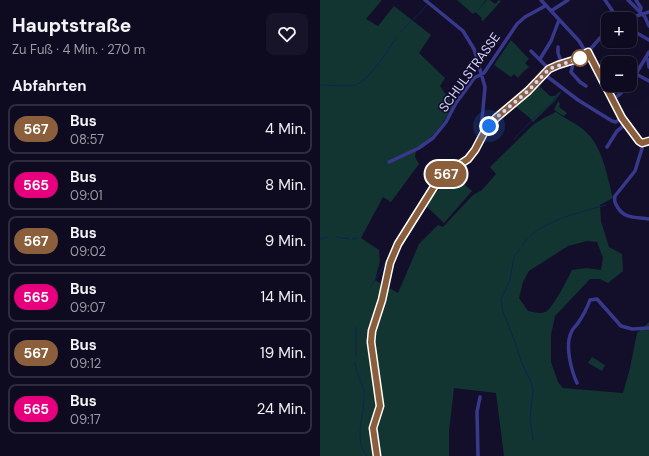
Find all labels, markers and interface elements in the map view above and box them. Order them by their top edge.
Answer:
map controls [601,12,637,92]
button: + [601,12,637,48]
text: Hauptstraße [12,13,131,38]
button: heart [266,13,308,55]
street label: SCHULSTRASSE [435,29,504,115]
text: Zu Fuß · 4 Min. · 270 m [12,41,145,58]
unlabelled marker [571,49,589,67]
button: − [601,56,637,92]
text: Abfahrten [12,76,87,96]
text: Bus [70,111,97,131]
your location [479,116,499,136]
text: 4 Min. [265,119,306,139]
text: 567 [24,120,48,138]
text: 08:57 [70,131,104,148]
line badge: 567 [423,161,469,187]
text: 567 [434,165,458,183]
text: Bus [70,167,97,187]
text: 8 Min. [265,175,306,195]
text: 565 [23,176,49,194]
text: 09:01 [70,187,103,204]
text: Bus [70,223,97,243]
text: 9 Min. [265,231,306,251]
text: 567 [24,232,48,250]
text: 09:02 [70,243,106,260]
text: Bus [70,279,97,299]
text: 14 Min. [260,287,306,307]
text: 565 [23,288,49,306]
text: 09:07 [70,299,105,316]
text: Bus [70,335,97,355]
text: 19 Min. [260,343,306,363]
text: 567 [24,344,48,362]
text: 09:12 [70,355,101,372]
text: Bus [70,391,97,411]
text: 24 Min. [257,399,306,419]
text: 565 [23,400,49,418]
text: 09:17 [70,411,101,428]

